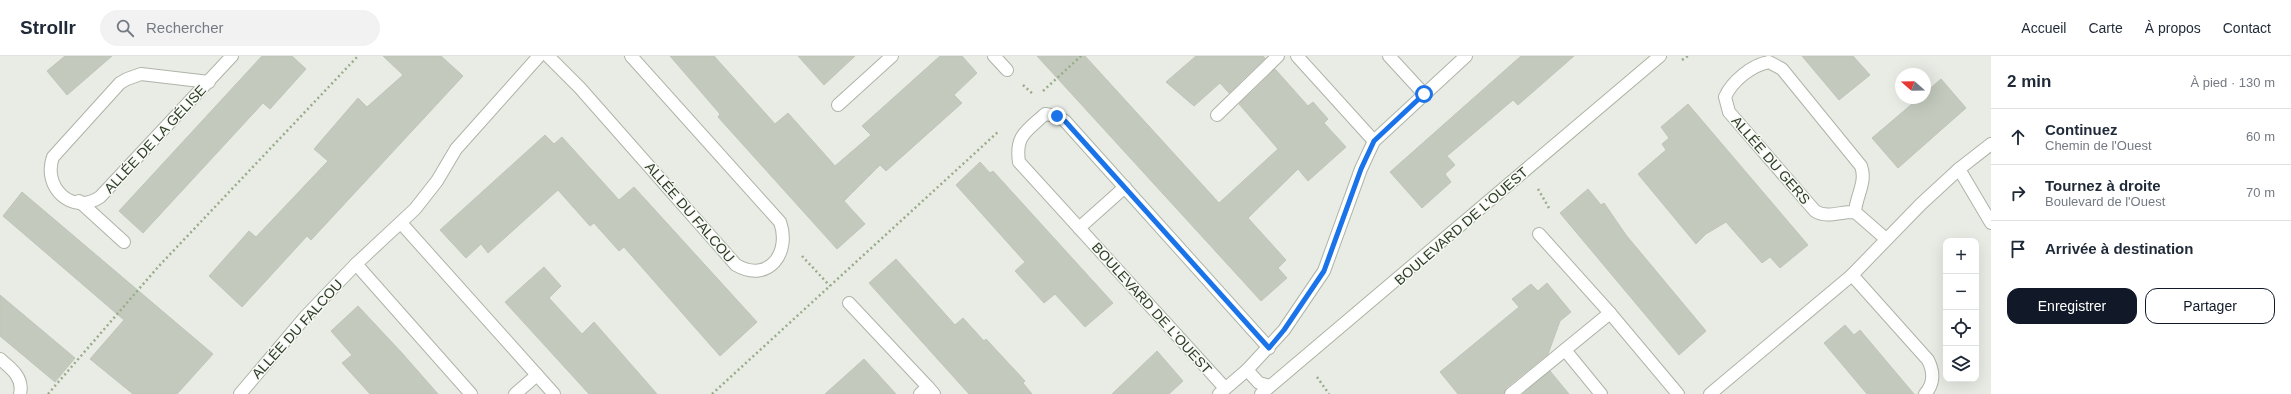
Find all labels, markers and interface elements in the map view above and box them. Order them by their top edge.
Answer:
search box [100,10,380,46]
text: Strollr [20,17,76,38]
icon: search [114,17,136,39]
text: Rechercher [146,19,224,36]
text: Accueil [2021,20,2066,36]
text: Carte [2088,20,2123,36]
text: À propos [2145,20,2201,36]
text: Contact [2223,20,2271,36]
north arrow [1895,68,1931,104]
text: 2 min [2007,72,2051,91]
text: À pied · 130 m [2190,75,2275,90]
street label: ALLÉE DE LA GÉLISE [101,82,209,196]
route start [1415,85,1433,103]
route end [1048,107,1066,125]
street label: ALLÉE DU GERS [1728,113,1814,207]
text: Continuez [2045,121,2118,138]
icon: ahead [2007,126,2029,148]
text: 60 m [2246,129,2275,144]
text: Chemin de l'Ouest [2045,138,2152,153]
street label: ALLÉE DU FALCOU [642,159,738,265]
street label: BOULEVARD DE L'OUEST [1391,163,1531,288]
text: Tournez à droite [2045,177,2161,194]
icon: right [2007,182,2029,204]
text: 70 m [2246,185,2275,200]
text: Boulevard de l'Ouest [2045,194,2165,209]
map controls [1943,238,1979,382]
button: + [1943,238,1979,274]
icon: arrive [2007,238,2029,260]
street label: BOULEVARD DE L'OUEST [1089,239,1216,377]
text: Arrivée à destination [2045,240,2193,257]
button: − [1943,274,1979,310]
street label: ALLÉE DU FALCOU [248,276,346,382]
button: Enregistrer [2007,288,2137,324]
button: Partager [2145,288,2275,324]
button: locate [1943,310,1979,346]
button: layers [1943,346,1979,382]

